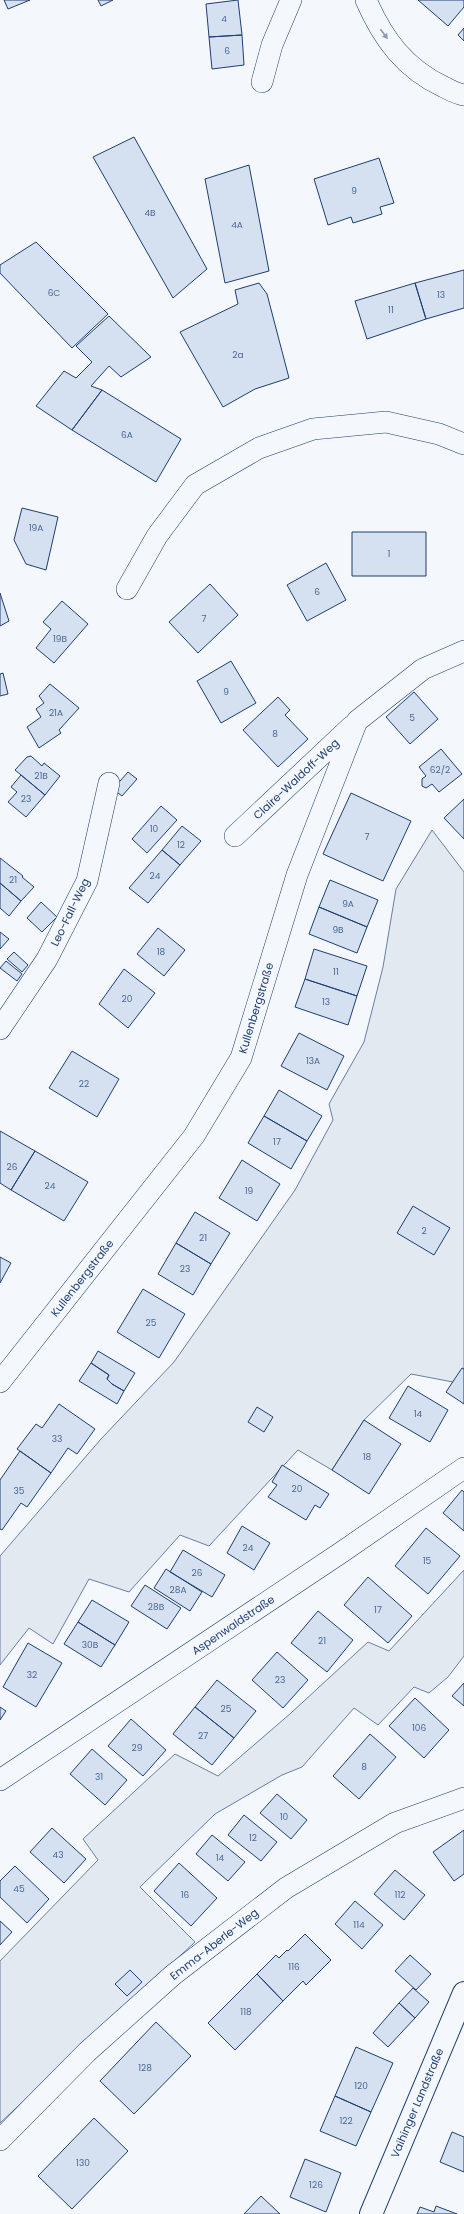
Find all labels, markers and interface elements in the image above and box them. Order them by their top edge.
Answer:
house number: 4 [221,13,227,25]
one-way arrow [380,29,388,40]
house number: 6 [224,45,230,57]
house number: 9 [351,185,357,197]
house number: 4B [144,207,156,219]
house number: 4A [231,219,243,231]
house number: 6C [48,287,60,299]
house number: 13 [437,289,445,301]
house number: 11 [388,304,394,316]
house number: 2a [232,349,244,361]
house number: 6A [121,429,133,441]
house number: 19A [29,522,43,534]
house number: 1 [388,548,391,560]
house number: 6 [314,586,320,598]
house number: 7 [202,613,207,625]
house number: 19B [53,633,68,645]
house number: 9 [223,686,229,698]
house number: 21A [49,707,63,719]
house number: 5 [409,712,415,724]
house number: 8 [272,728,278,740]
street label: Claire-Waldoff-Weg [250,735,342,823]
house number: 62/2 [430,764,450,776]
house number: 21B [34,770,48,782]
house number: 23 [21,793,31,805]
house number: 10 [150,823,159,835]
house number: 7 [365,831,370,843]
house number: 12 [177,839,185,851]
house number: 24 [150,870,161,882]
house number: 21 [9,874,17,886]
street label: Leo-Fall-Weg [47,875,93,949]
house number: 9A [342,898,354,910]
house number: 9B [332,924,344,936]
house number: 18 [157,946,166,958]
street label: Kullenbergstraße [235,960,277,1055]
house number: 11 [333,966,339,978]
house number: 20 [122,993,133,1005]
house number: 13 [322,996,330,1008]
house number: 13A [306,1055,320,1067]
house number: 22 [79,1078,89,1090]
house number: 17 [273,1136,281,1148]
house number: 26 [7,1161,18,1173]
house number: 24 [45,1180,56,1192]
house number: 19 [245,1185,254,1197]
house number: 2 [421,1225,427,1237]
house number: 21 [199,1232,207,1244]
street label: Kullenbergstraße [47,1236,117,1320]
house number: 23 [180,1263,190,1275]
house number: 25 [146,1317,157,1329]
house number: 14 [414,1408,423,1420]
house number: 33 [52,1433,62,1445]
house number: 18 [363,1451,372,1463]
house number: 20 [292,1483,303,1495]
house number: 35 [14,1485,25,1497]
house number: 24 [243,1542,254,1554]
house number: 15 [423,1555,432,1567]
house number: 26 [192,1567,203,1579]
house number: 28A [170,1584,186,1596]
street label: Aspenwaldstraße [188,1591,278,1659]
house number: 28B [148,1601,165,1613]
house number: 17 [374,1604,382,1616]
house number: 21 [318,1635,326,1647]
house number: 30B [82,1639,99,1651]
house number: 32 [27,1669,37,1681]
house number: 23 [275,1674,285,1686]
house number: 25 [221,1703,232,1715]
house number: 106 [412,1722,426,1734]
house number: 27 [198,1730,208,1742]
house number: 29 [132,1742,143,1754]
house number: 8 [361,1761,367,1773]
house number: 31 [95,1771,103,1783]
house number: 10 [280,1811,289,1823]
house number: 12 [249,1832,257,1844]
house number: 43 [53,1849,63,1861]
house number: 14 [216,1852,225,1864]
house number: 45 [13,1883,25,1895]
house number: 16 [181,1889,190,1901]
house number: 112 [395,1889,405,1901]
street label: Emma-Aberle-Weg [166,1904,262,1984]
house number: 114 [353,1919,365,1931]
house number: 116 [288,1961,300,1973]
house number: 118 [240,2006,252,2018]
street label: Vaihinger Landstraße [387,2045,447,2160]
house number: 128 [138,2062,152,2074]
house number: 120 [354,2080,368,2092]
house number: 122 [339,2115,353,2127]
house number: 130 [76,2157,90,2169]
house number: 126 [309,2179,323,2191]

